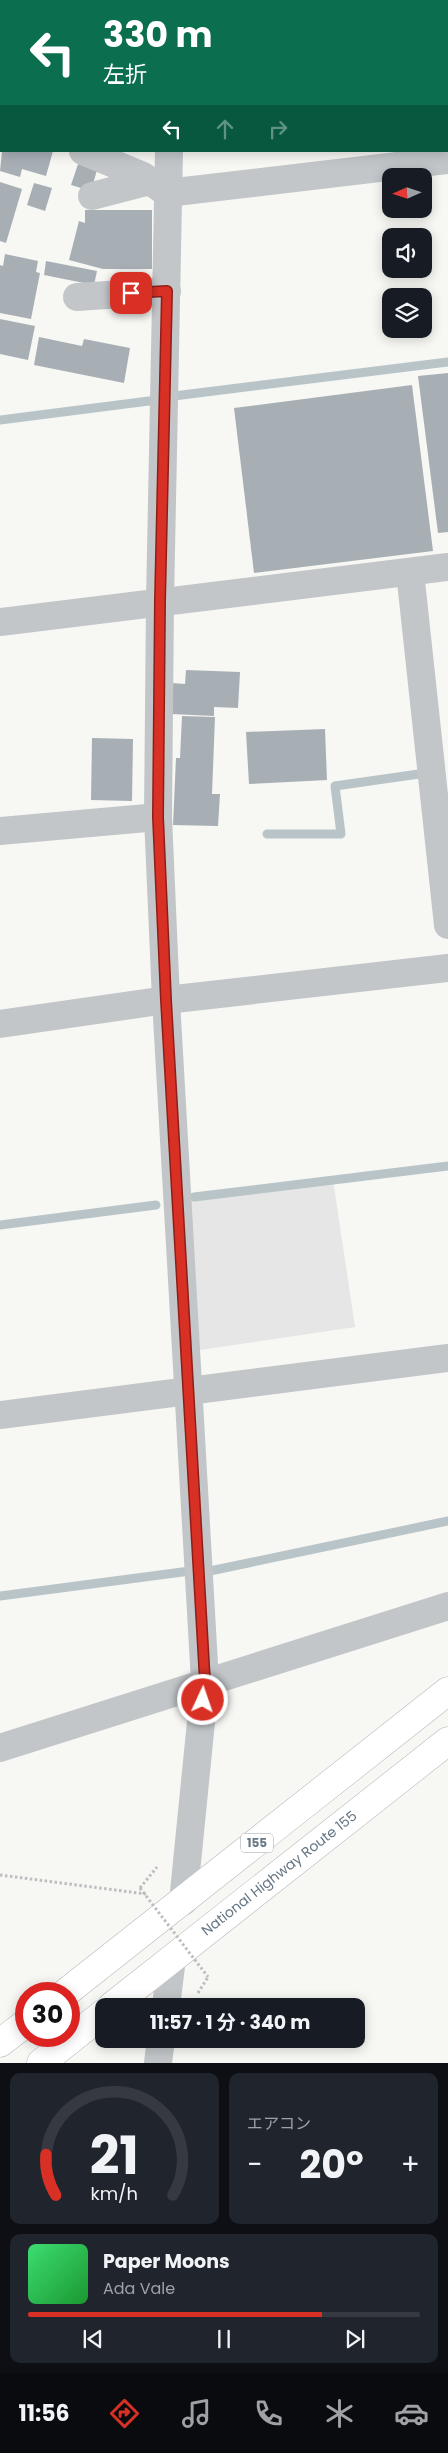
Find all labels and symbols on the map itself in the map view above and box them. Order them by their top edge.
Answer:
north arrow [382,168,432,218]
pin [110,272,152,314]
position arrow [176,1673,228,1725]
street label: National Highway Route 155 [197,1806,361,1940]
road number: 155 [241,1834,273,1852]
speed limit sign: 30 [15,1982,80,2047]

